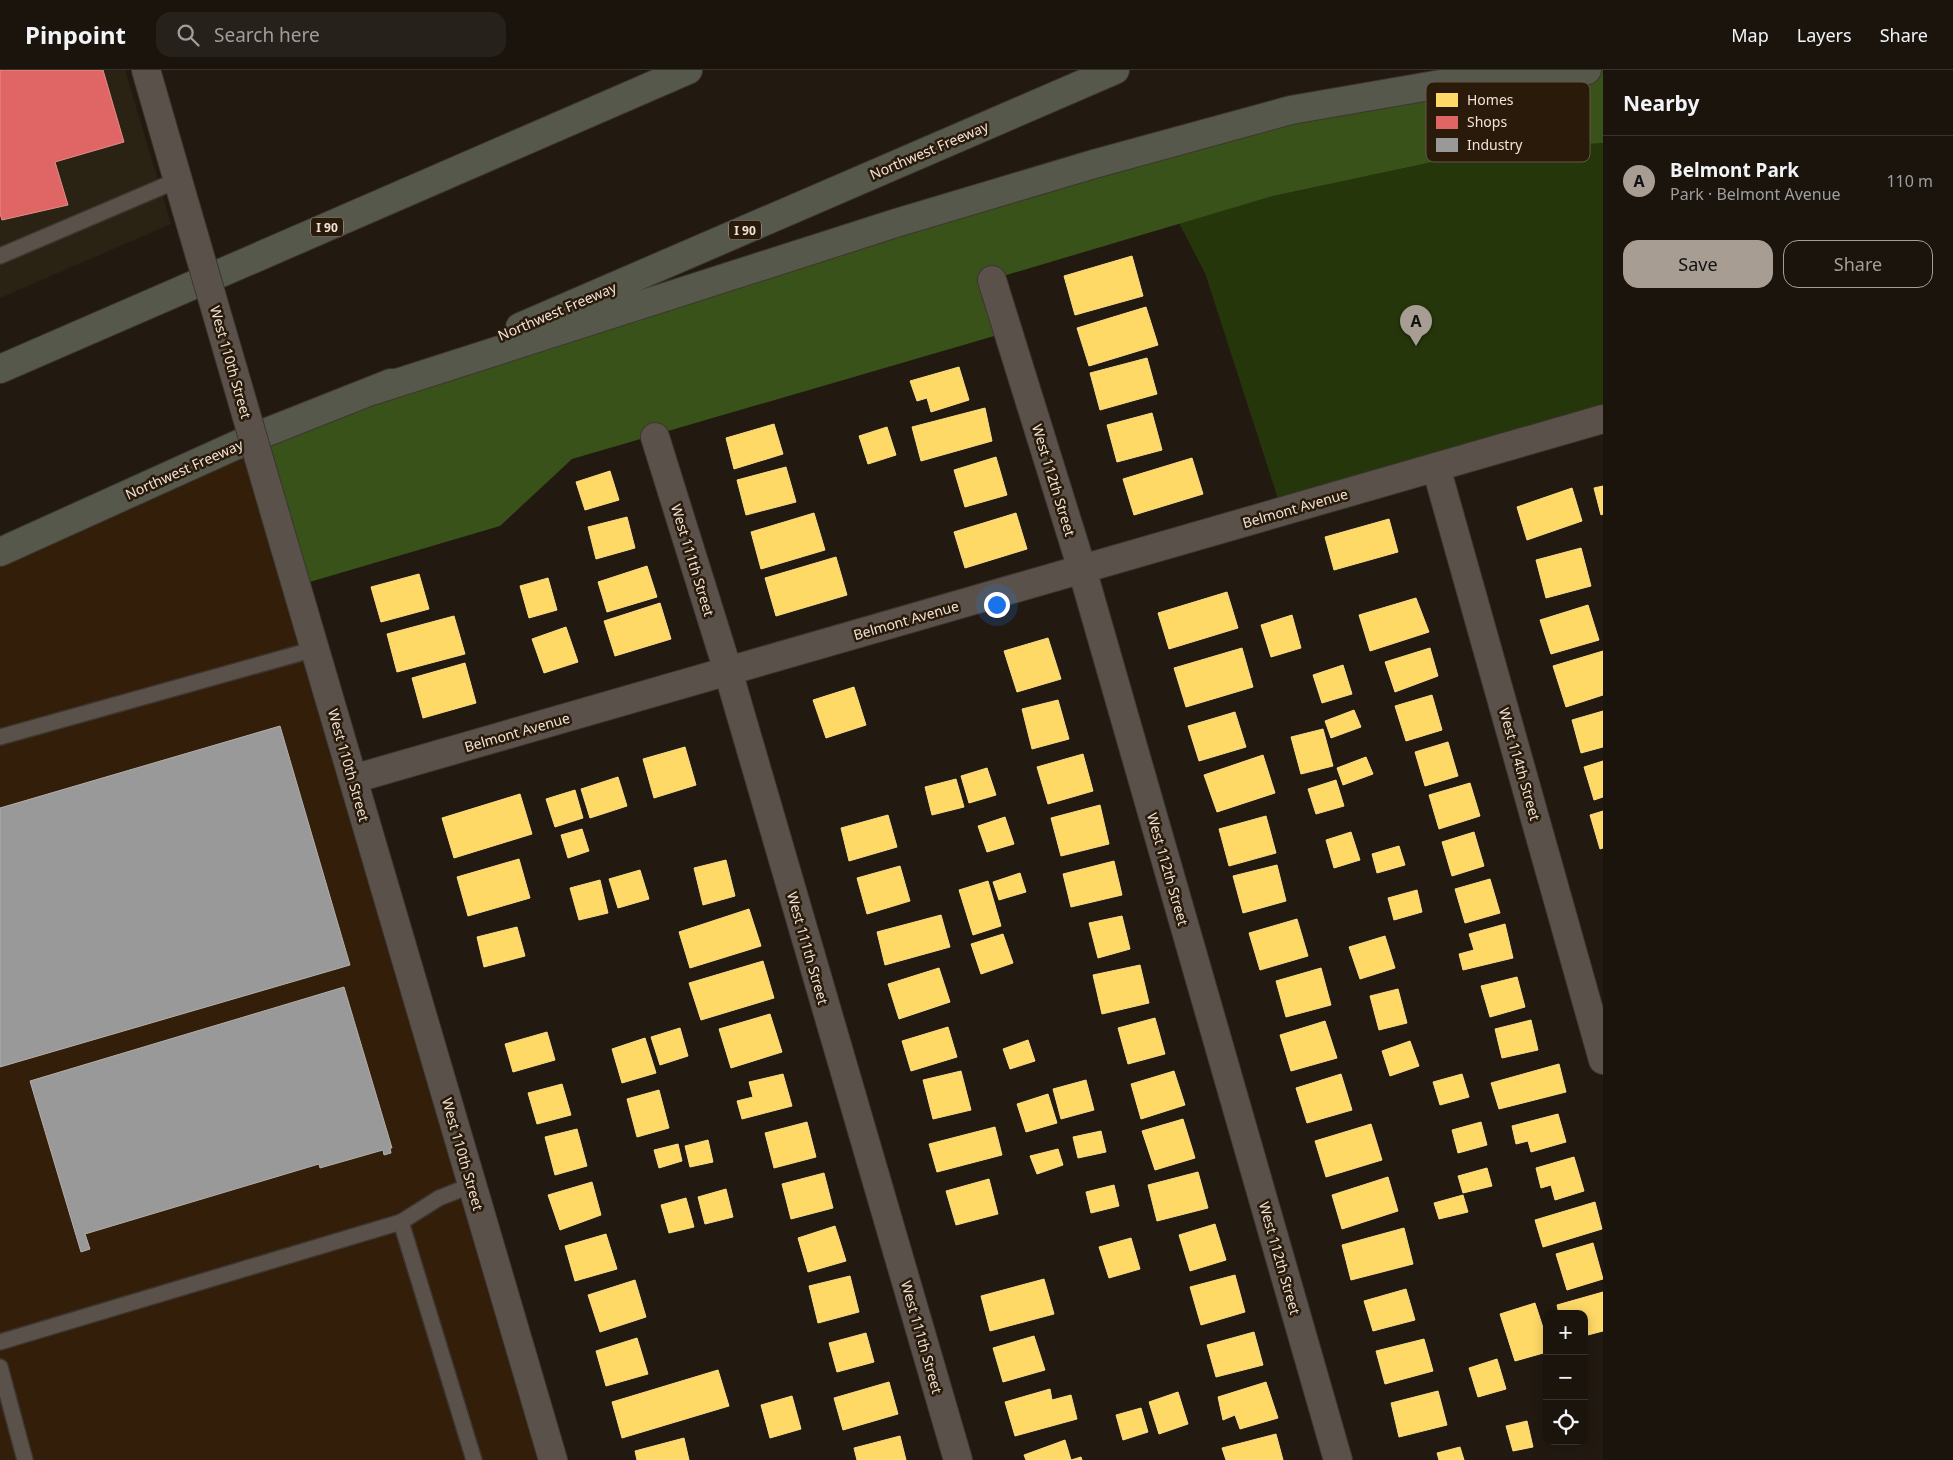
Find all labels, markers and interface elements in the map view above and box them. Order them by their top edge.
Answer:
search box [156,12,506,57]
text: Pinpoint [25,18,126,51]
icon: search [174,21,202,49]
text: Search here [214,22,320,48]
text: Map [1731,23,1769,47]
text: Layers [1797,23,1852,47]
text: Share [1880,23,1928,47]
legend [1426,82,1590,162]
text: Nearby [1623,89,1699,117]
text: Homes [1467,90,1514,109]
text: Shops [1467,112,1507,131]
street label: Northwest Freeway [867,116,992,184]
text: Industry [1467,135,1523,154]
text: Belmont Park [1670,157,1799,183]
text: A [1633,170,1645,192]
text: 110 m [1886,170,1933,192]
text: Park · Belmont Avenue [1670,183,1841,205]
road number: I 90 [311,218,343,236]
road number: I 90 [729,220,761,240]
button: Save [1623,240,1773,288]
button: Share [1783,240,1933,288]
street label: Northwest Freeway [495,277,620,345]
street label: West 110th Street [206,303,256,421]
pin: A [1400,305,1432,346]
street label: West 112th Street [1028,422,1080,538]
street label: Northwest Freeway [122,434,247,504]
street label: Belmont Avenue [1240,484,1350,532]
street label: West 111th Street [667,502,719,618]
your location [984,592,1010,618]
street label: Belmont Avenue [851,596,961,644]
street label: West 114th Street [1495,705,1545,823]
street label: West 110th Street [324,706,374,824]
street label: Belmont Avenue [462,708,572,756]
street label: West 112th Street [1143,810,1193,928]
street label: West 111th Street [783,889,833,1007]
street label: West 110th Street [438,1095,488,1213]
street label: West 112th Street [1255,1199,1305,1317]
street label: West 111th Street [897,1278,947,1396]
map controls [1543,1310,1588,1445]
button: + [1543,1310,1588,1355]
button: − [1543,1355,1588,1400]
button: locate [1543,1400,1588,1445]

